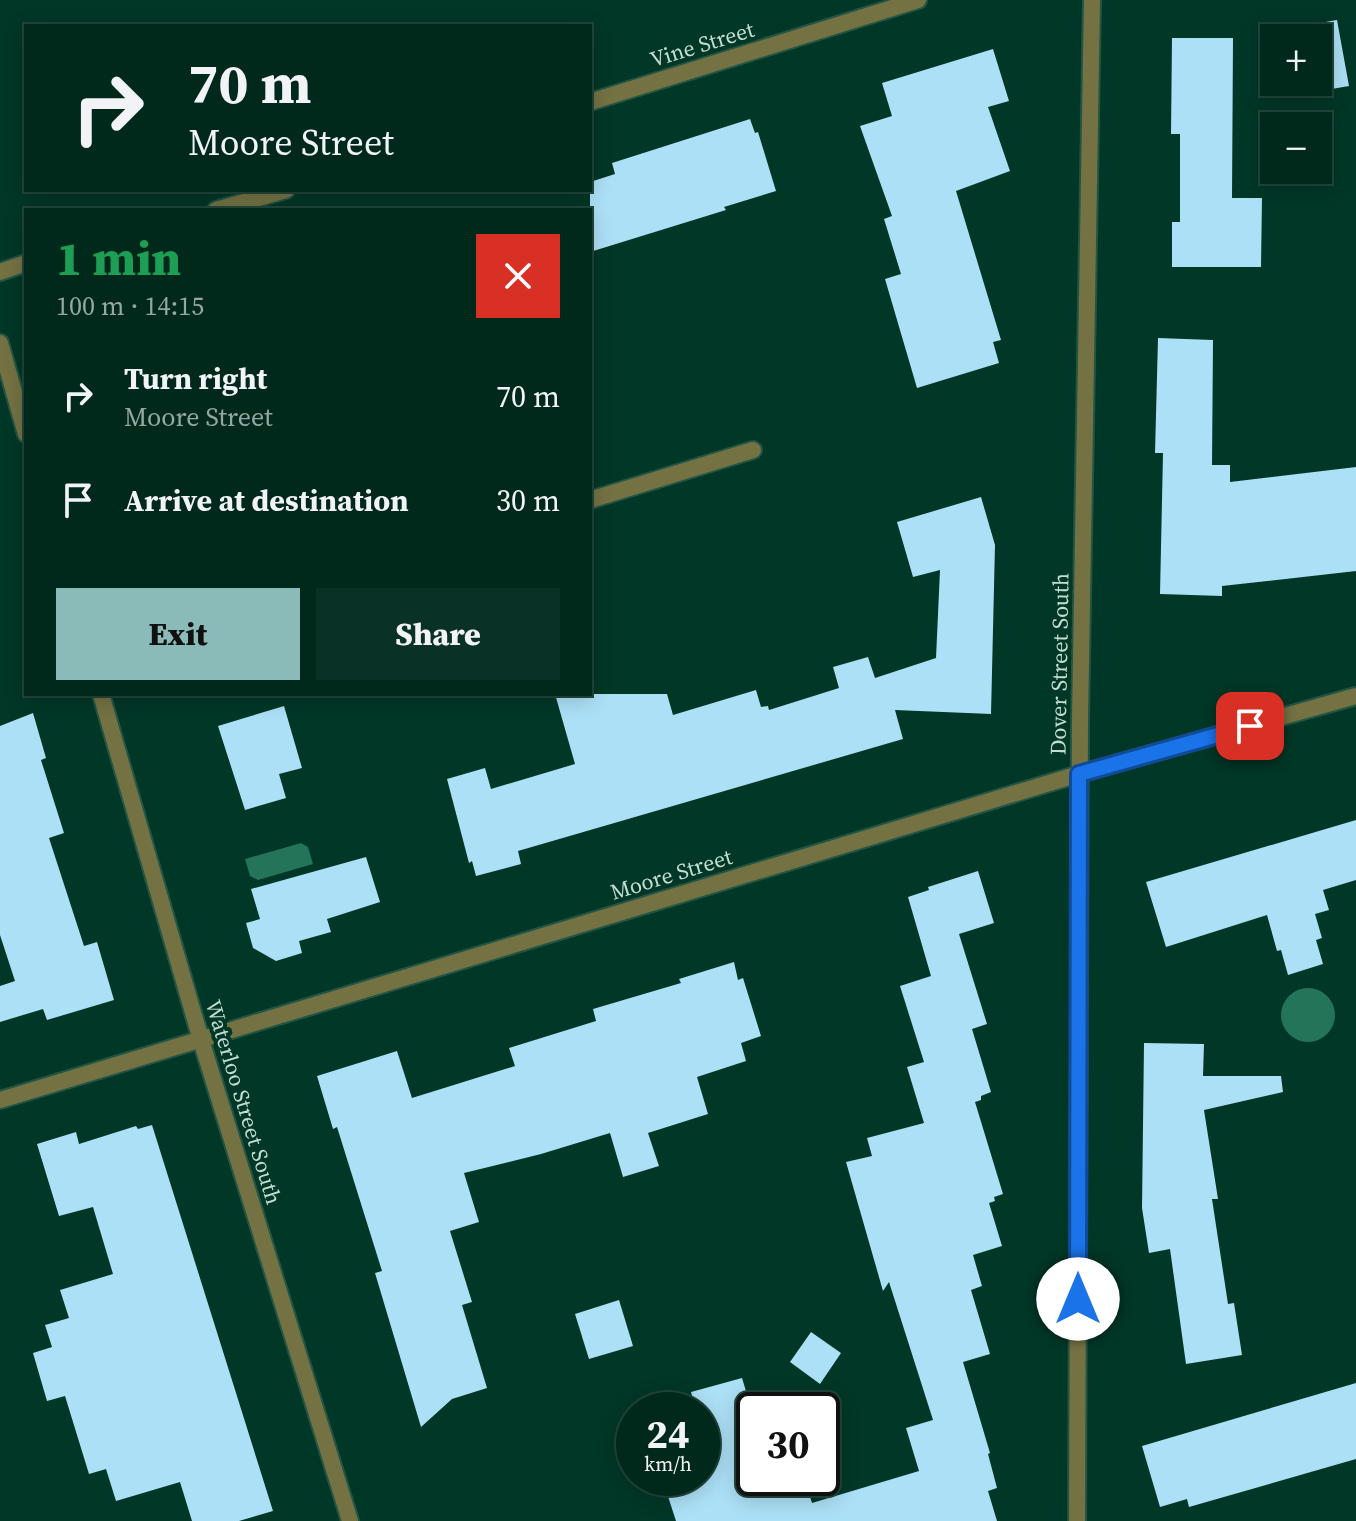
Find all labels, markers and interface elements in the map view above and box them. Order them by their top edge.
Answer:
street label: Vine Street [646,14,758,74]
map controls [1260,24,1332,184]
button: + [1260,24,1332,96]
text: 70 m [188,45,311,122]
icon: right [56,56,160,160]
button: − [1260,112,1332,184]
text: Moore Street [188,118,394,167]
text: 1 min [56,225,181,291]
button: close [476,234,560,318]
text: 100 m · 14:15 [56,288,204,324]
text: Turn right [124,358,267,399]
icon: right [56,374,100,418]
text: 70 m [496,376,560,417]
text: Moore Street [124,399,273,435]
icon: arrive [56,478,100,522]
text: Arrive at destination [124,480,409,521]
text: 30 m [496,480,560,521]
street label: Dover Street South [1042,573,1076,755]
button: Exit [56,588,300,680]
button: Share [316,588,560,680]
pin [1216,692,1284,760]
icon: arrive [1228,704,1272,748]
street label: Moore Street [606,841,736,907]
street label: Waterloo Street South [199,996,289,1208]
position arrow [1036,1257,1120,1341]
speed limit sign: 30 [736,1392,840,1496]
text: 24 [646,1407,690,1461]
text: km/h [644,1450,692,1478]

